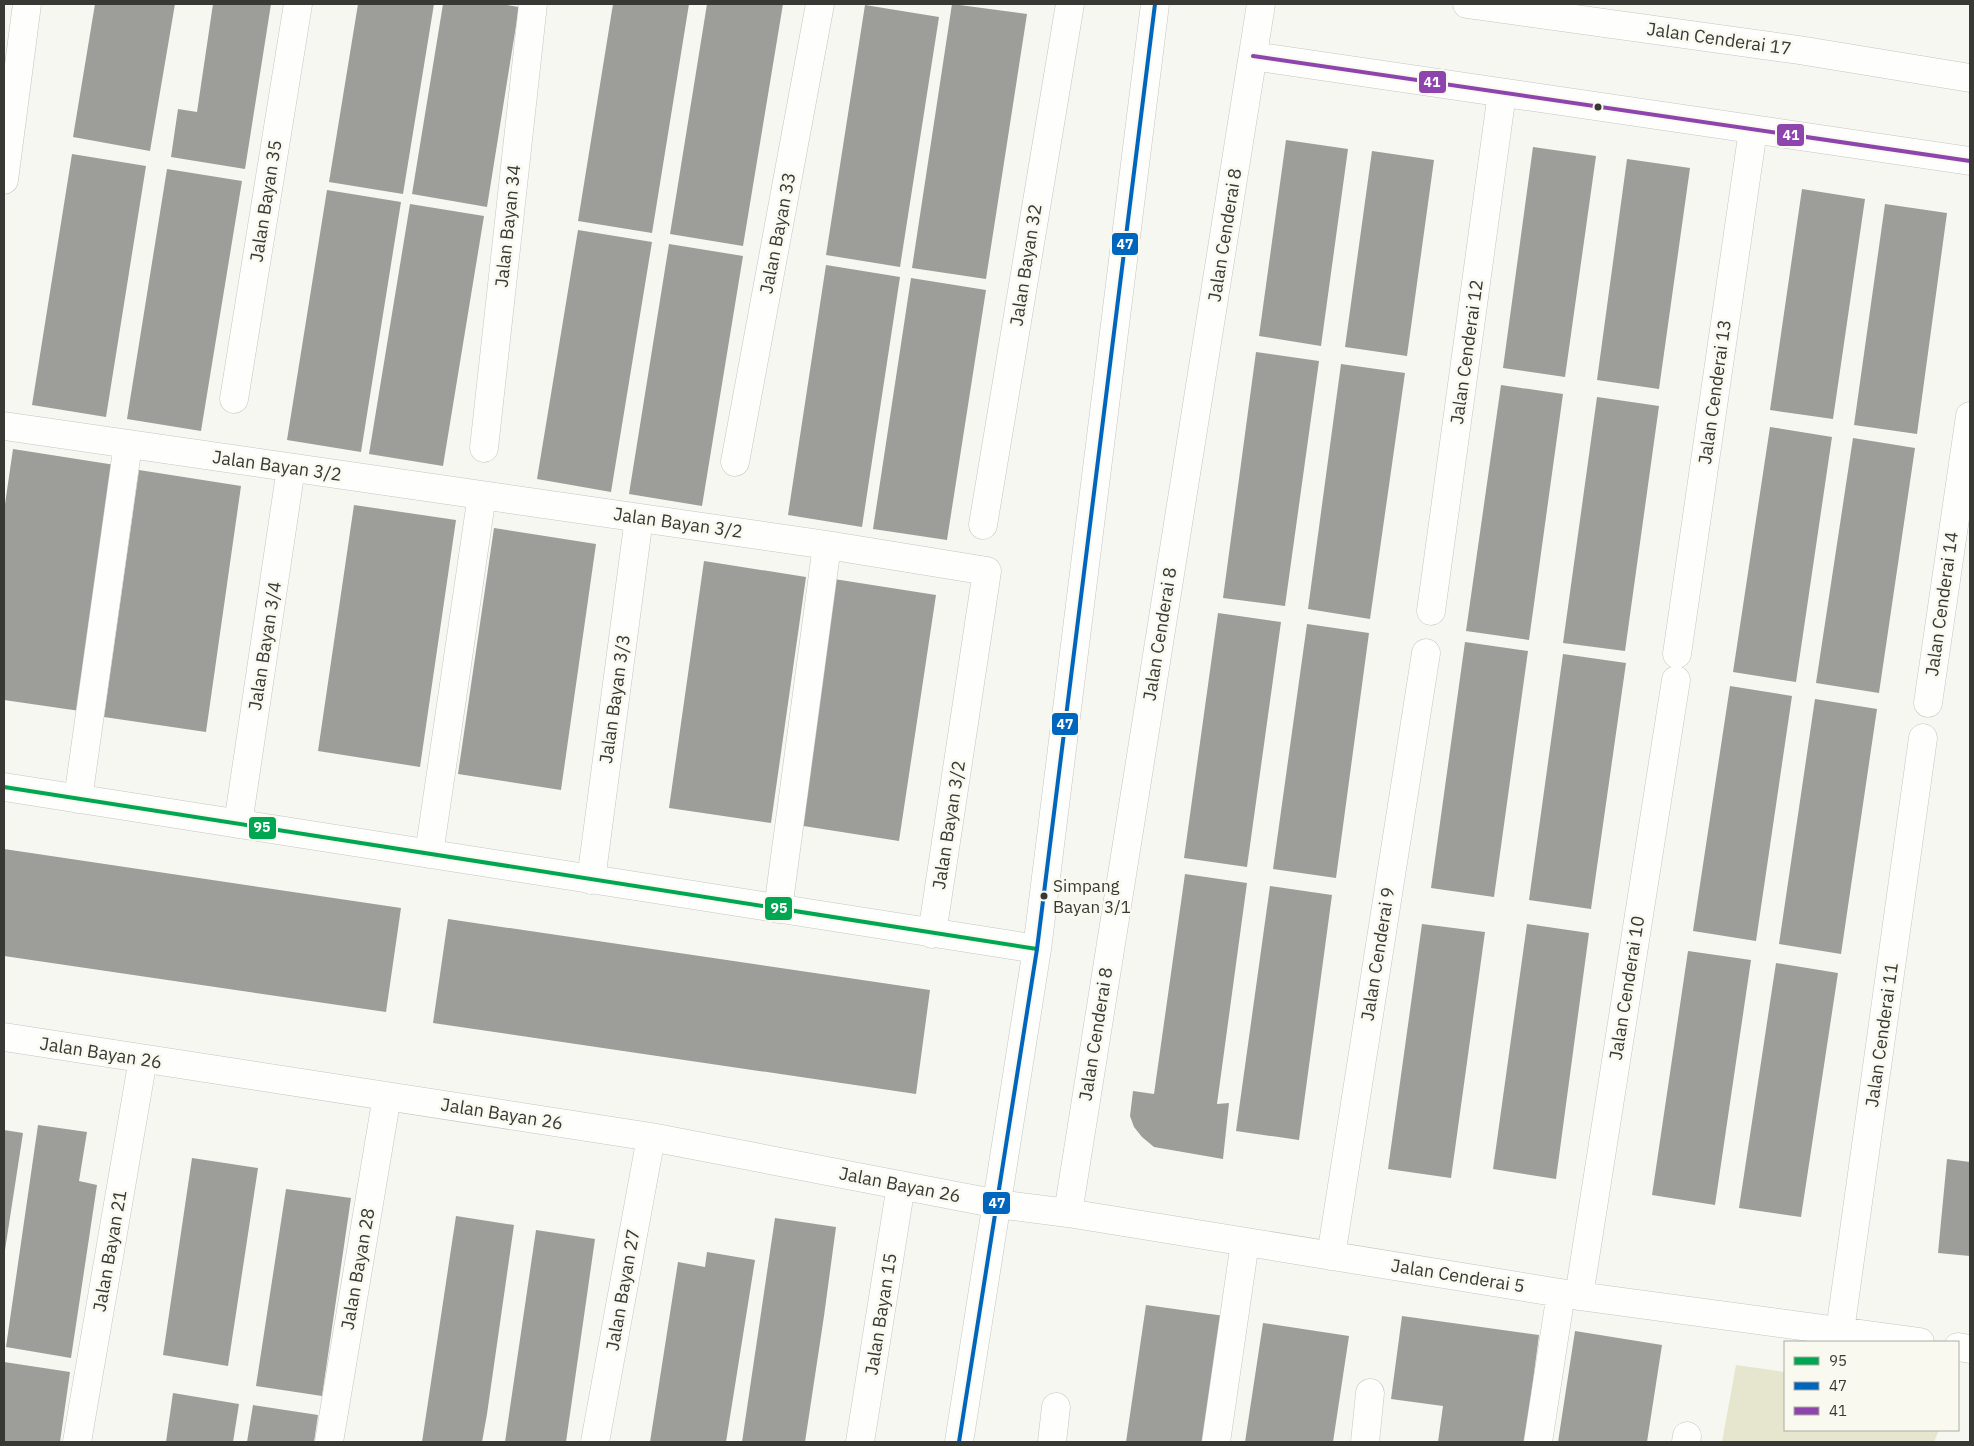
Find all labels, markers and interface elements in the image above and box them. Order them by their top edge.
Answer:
street label: Jalan Cenderai 17 [1645,17,1793,60]
line badge: 41 [1418,70,1447,94]
text: 41 [1424,73,1441,91]
unlabelled marker [1593,102,1603,112]
line badge: 41 [1776,123,1805,147]
text: 41 [1783,126,1800,144]
street label: Jalan Bayan 35 [244,138,287,264]
street label: Jalan Bayan 34 [490,163,525,289]
street label: Jalan Cenderai 8 [1203,166,1246,303]
street label: Jalan Bayan 33 [754,170,801,296]
street label: Jalan Bayan 32 [1004,202,1047,328]
line badge: 47 [1111,232,1139,256]
text: 47 [1117,235,1133,253]
street label: Jalan Cenderai 12 [1445,278,1488,426]
street label: Jalan Cenderai 13 [1693,318,1736,466]
street label: Jalan Bayan 3/2 [211,445,343,486]
street label: Jalan Bayan 3/2 [612,502,744,543]
street label: Jalan Cenderai 14 [1920,530,1963,678]
street label: Jalan Cenderai 8 [1138,565,1181,702]
street label: Jalan Bayan 3/4 [243,580,286,712]
street label: Jalan Bayan 3/3 [594,633,635,765]
line badge: 47 [1051,712,1079,736]
text: 47 [1057,715,1073,733]
street label: Jalan Bayan 3/2 [927,759,970,891]
line badge: 95 [248,816,277,840]
text: 95 [254,818,270,836]
place label: Simpang Bayan 3/1 [1053,875,1131,918]
street label: Jalan Cenderai 9 [1356,885,1399,1022]
marker: Simpang Bayan 3/1 [1039,891,1049,901]
line badge: 95 [764,896,793,921]
text: 95 [771,899,787,917]
street label: Jalan Cenderai 10 [1604,914,1649,1062]
street label: Jalan Cenderai 11 [1860,961,1903,1109]
street label: Jalan Cenderai 8 [1074,965,1117,1102]
street label: Jalan Bayan 26 [38,1031,164,1074]
street label: Jalan Bayan 26 [439,1092,565,1135]
street label: Jalan Bayan 26 [837,1161,963,1208]
street label: Jalan Bayan 21 [87,1188,132,1314]
line badge: 47 [982,1191,1011,1215]
text: 47 [989,1194,1005,1212]
street label: Jalan Bayan 28 [335,1206,380,1332]
street label: Jalan Bayan 27 [600,1227,645,1353]
street label: Jalan Bayan 15 [859,1251,902,1377]
street label: Jalan Cenderai 5 [1390,1254,1527,1297]
legend [1784,1341,1959,1431]
text: 95 [1829,1351,1847,1370]
text: 47 [1829,1376,1847,1395]
text: 41 [1829,1401,1847,1420]

